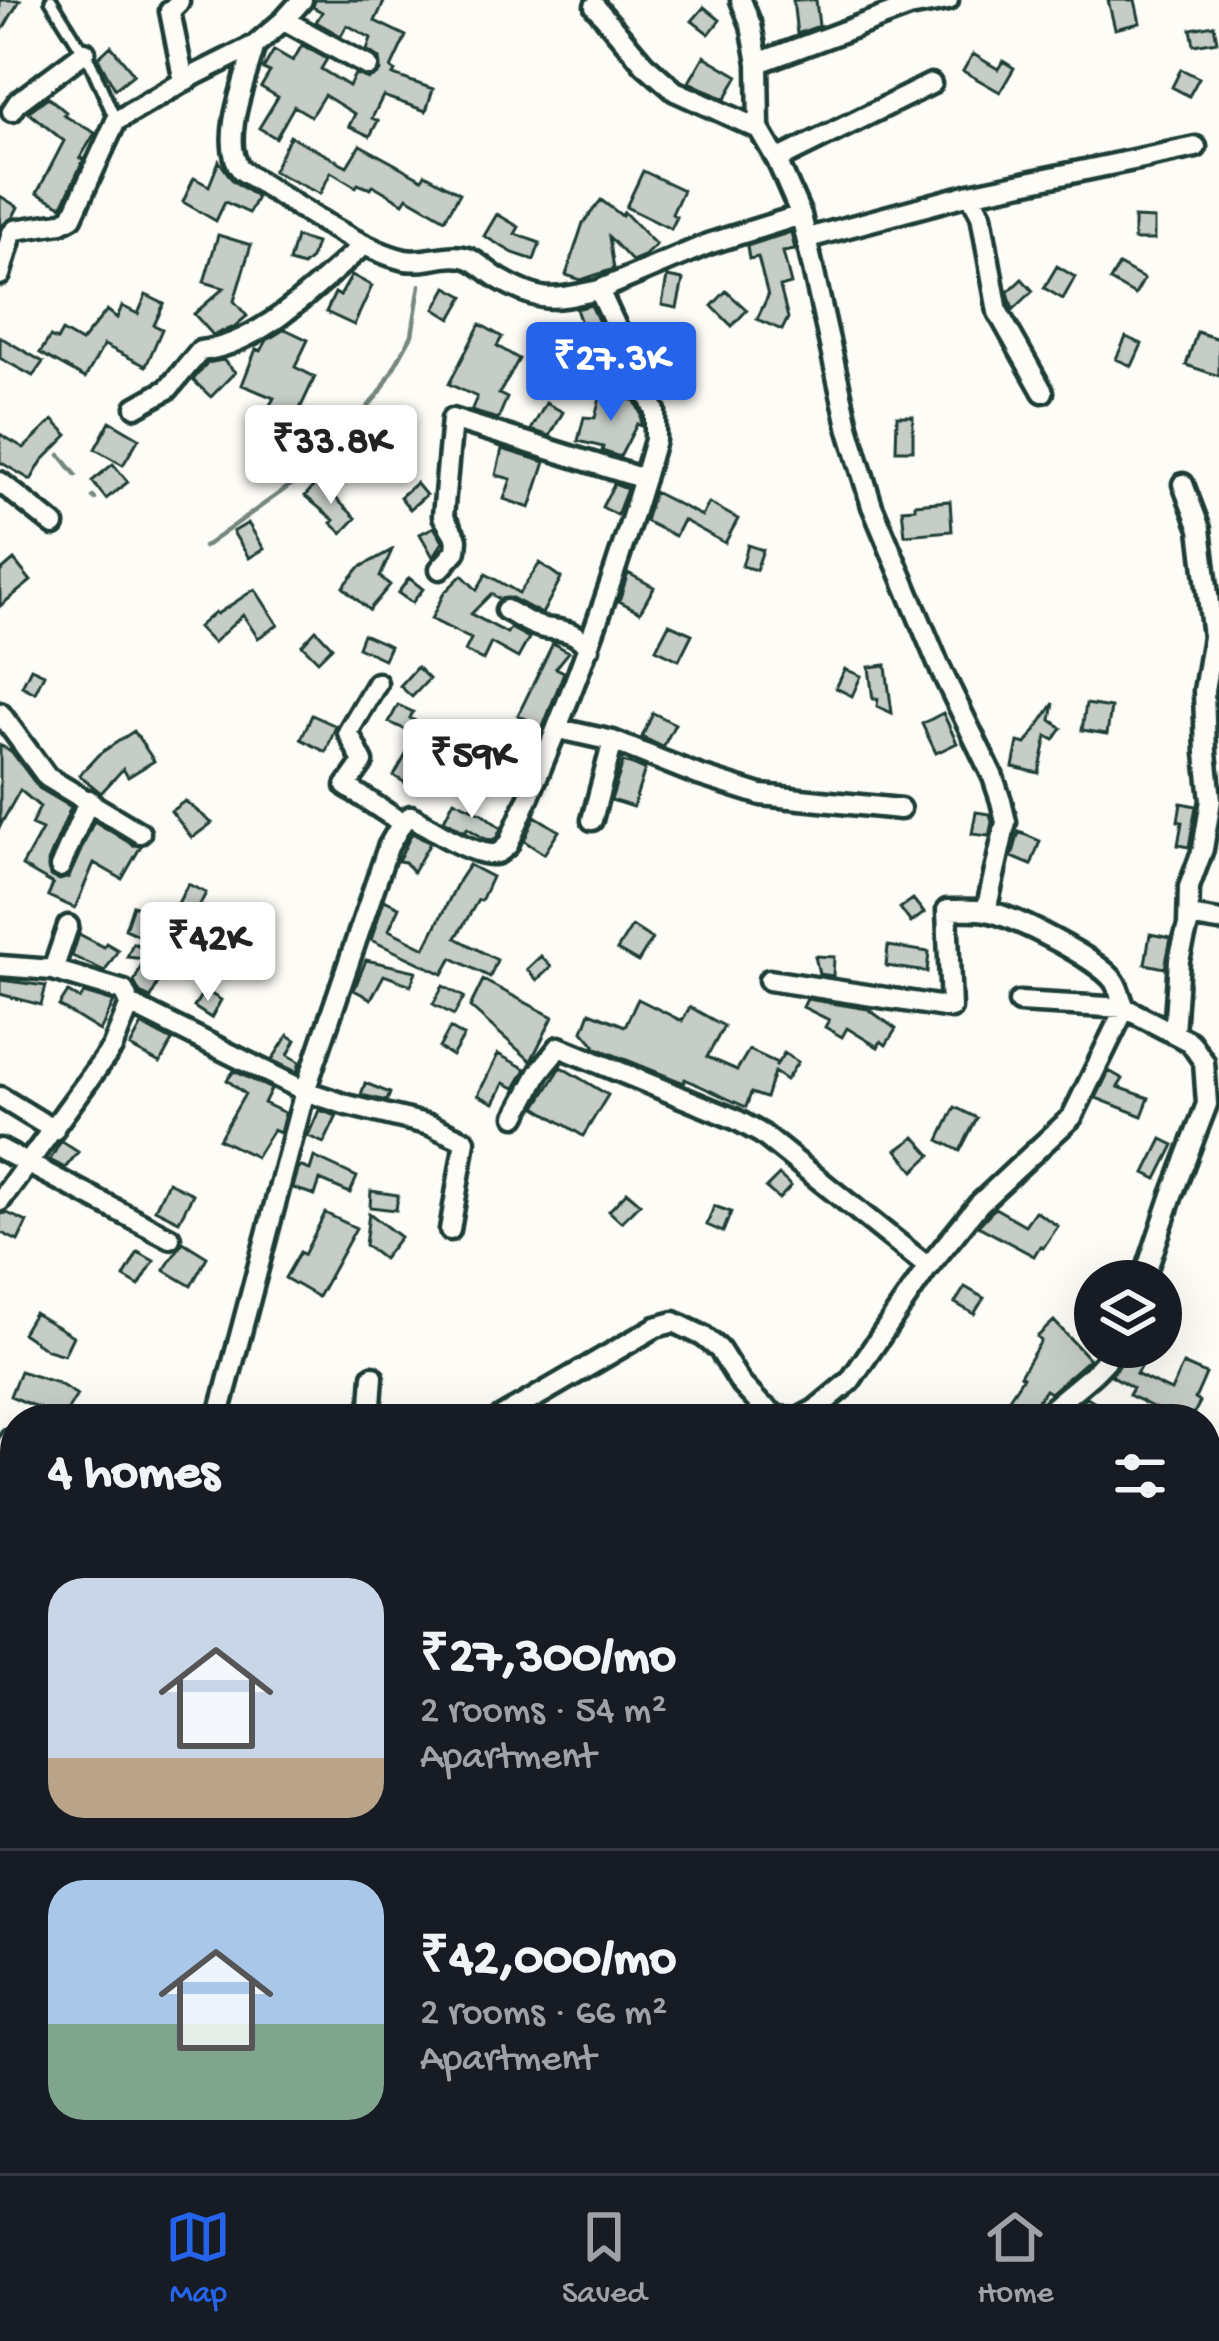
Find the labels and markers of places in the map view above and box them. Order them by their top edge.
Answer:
pin: ₹27.3K [513,322,709,424]
pin: ₹33.8K [233,405,429,507]
pin: ₹59K [401,719,543,821]
pin: ₹42K [137,902,279,1004]

